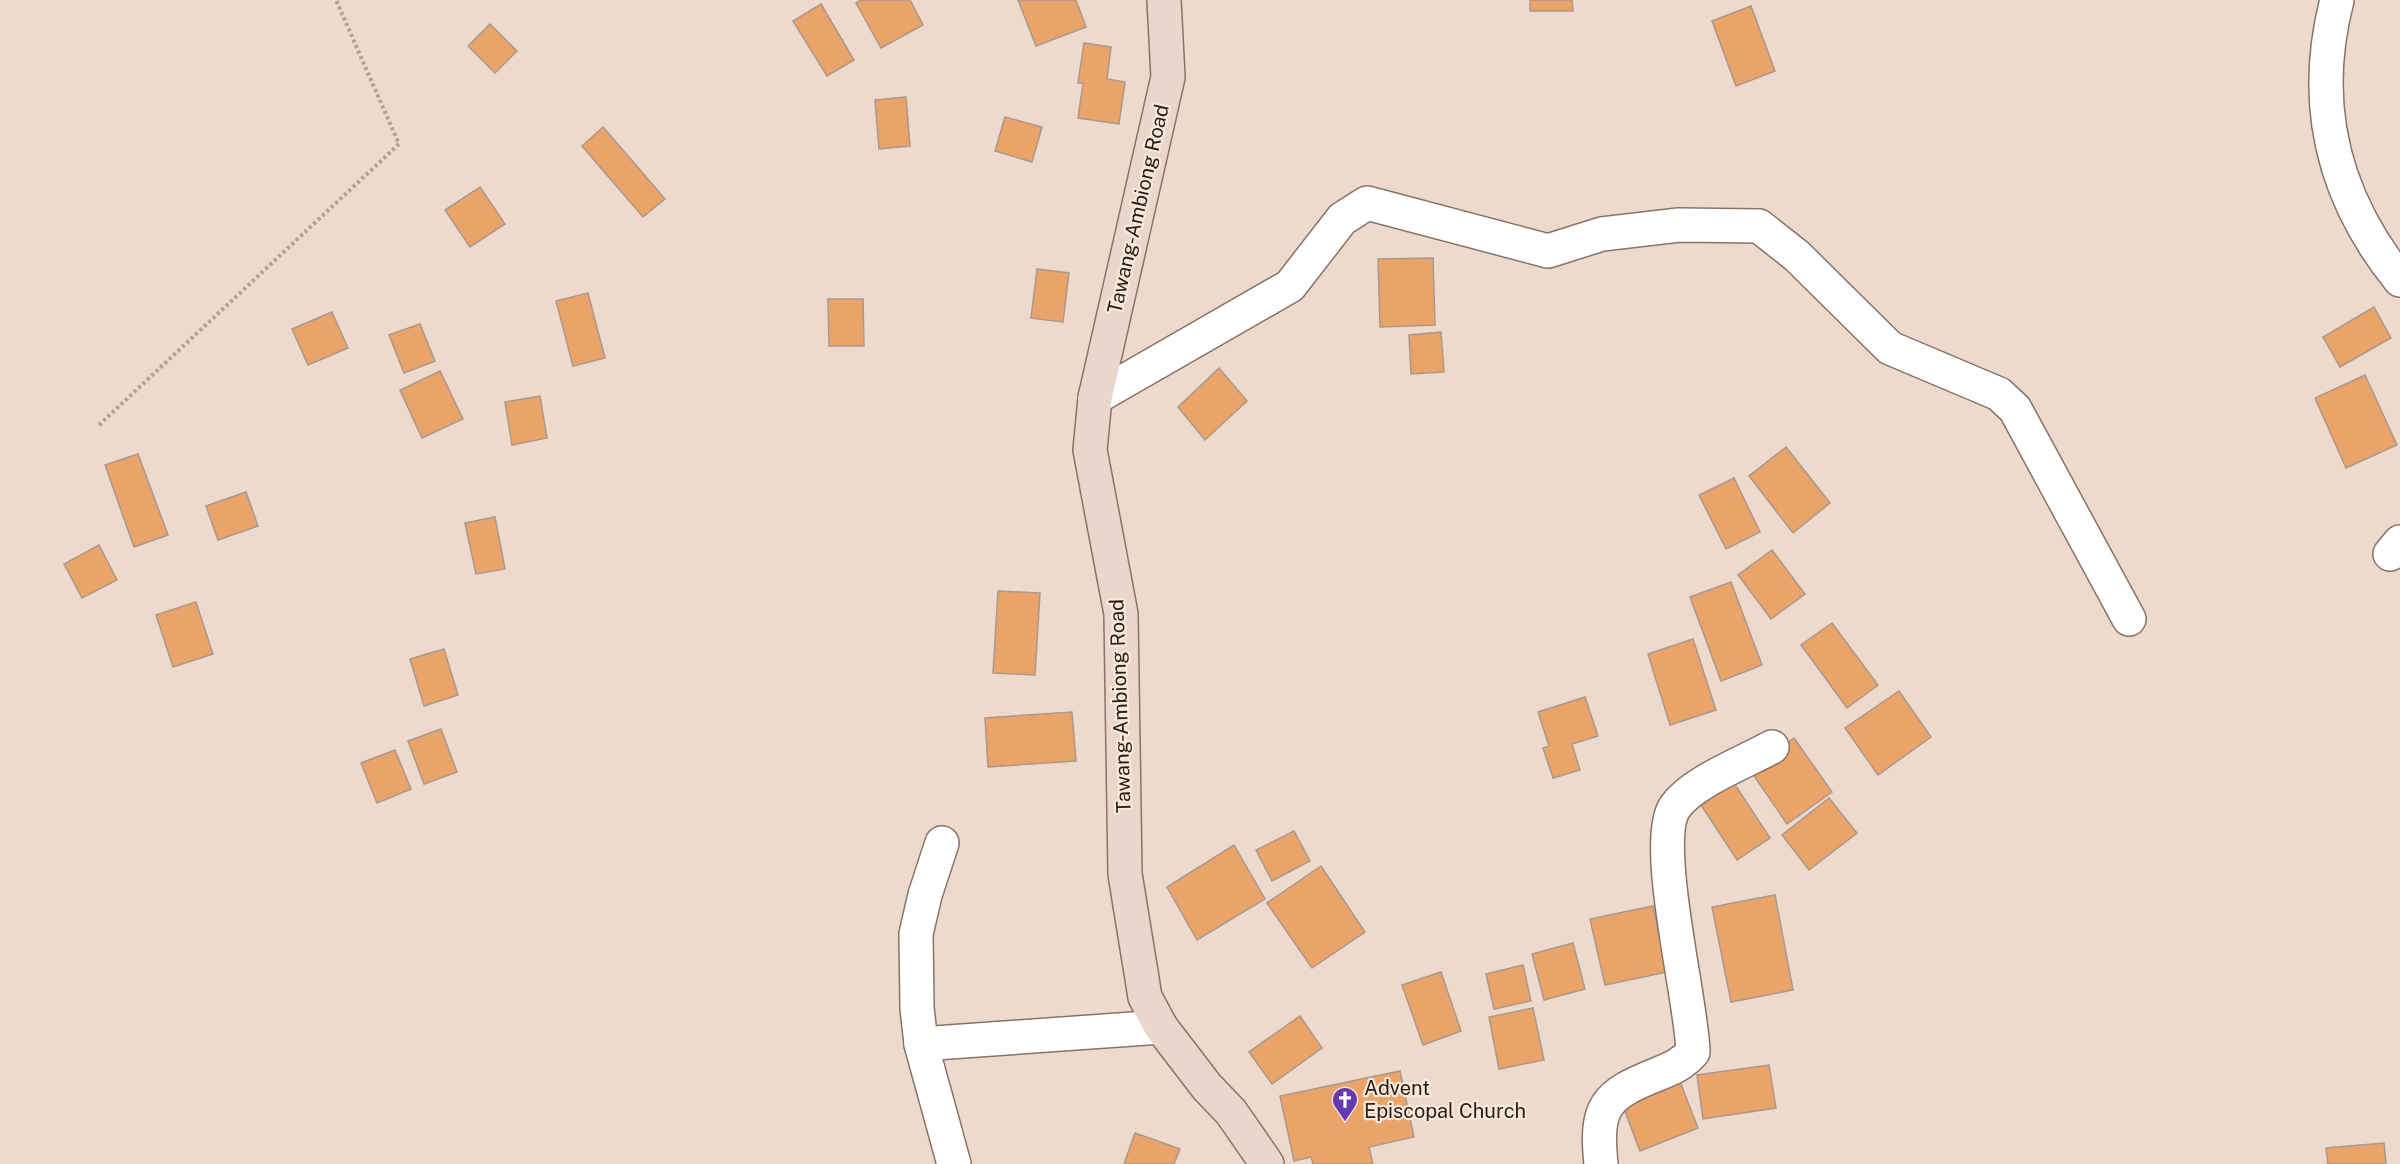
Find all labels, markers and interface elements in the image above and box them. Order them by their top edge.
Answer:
street label: Tawang-Ambiong Road [1102,102,1174,316]
street label: Tawang-Ambiong Road [1104,599,1136,813]
place label: Advent Episcopal Church [1364,1076,1526,1123]
church icon: Advent Episcopal Church [1330,1085,1360,1123]

